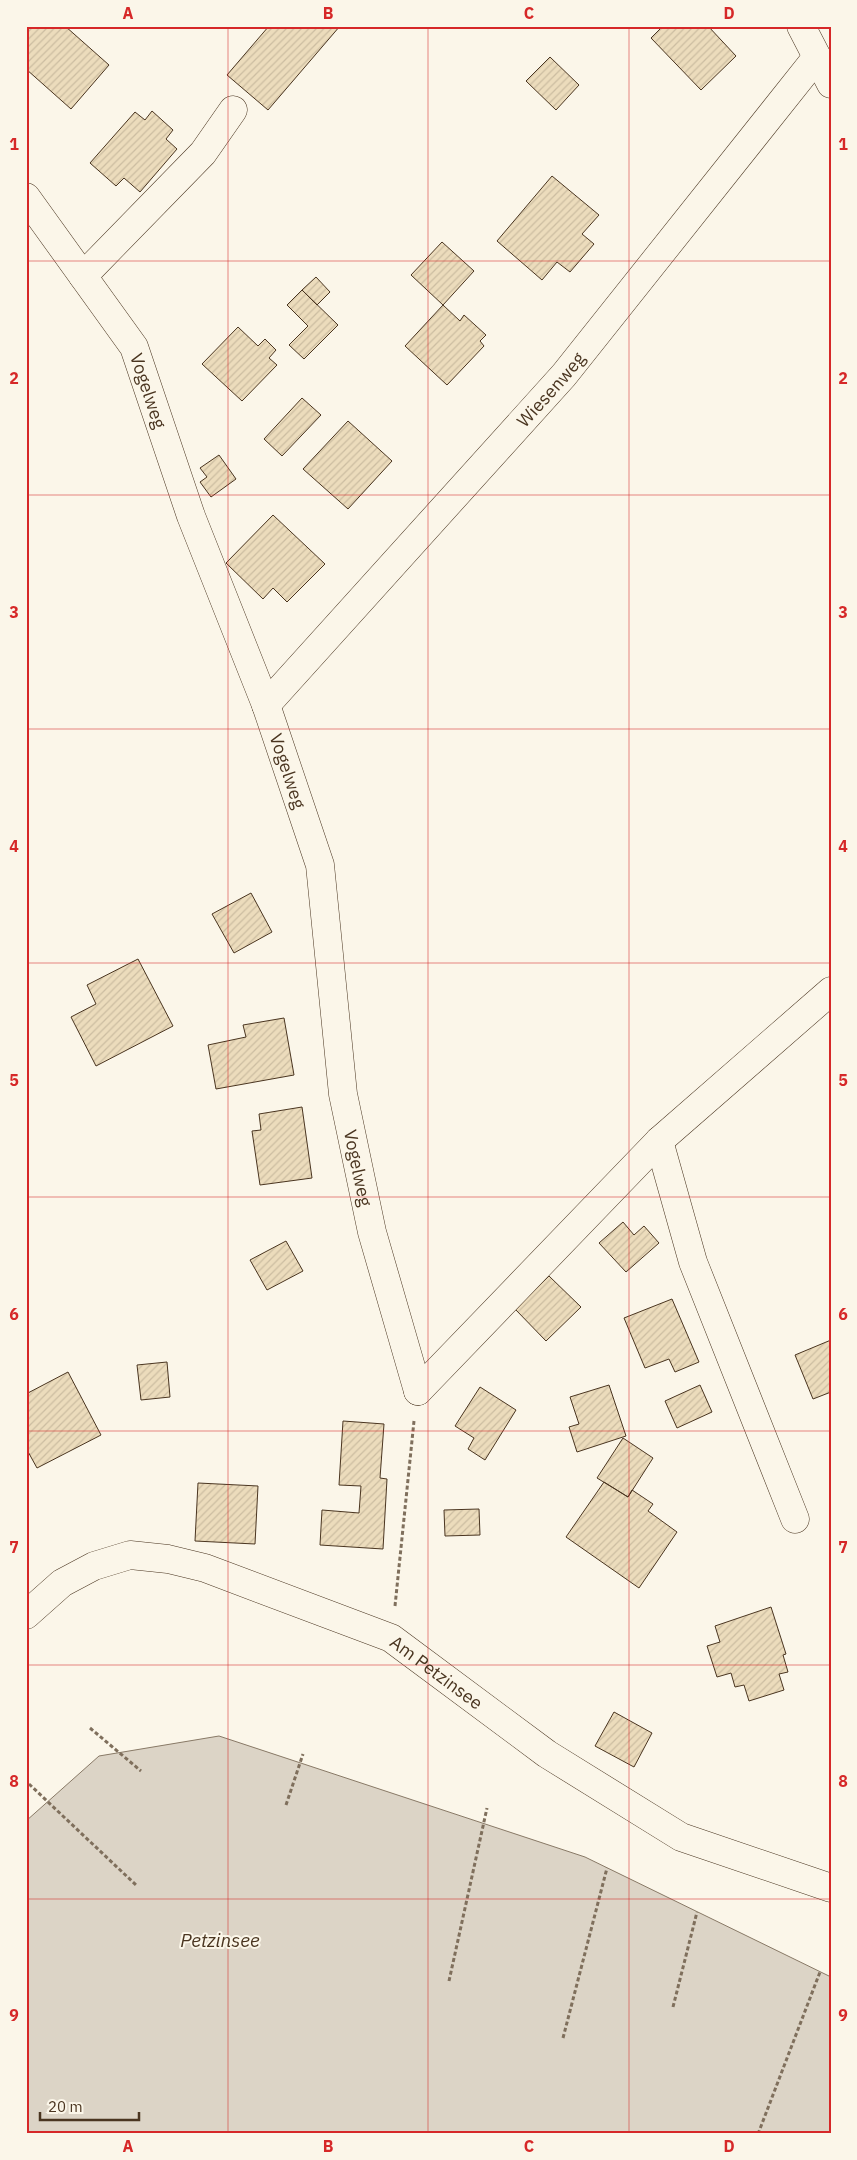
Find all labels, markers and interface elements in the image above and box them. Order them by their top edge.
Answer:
text: A [123,3,134,23]
text: B [323,3,334,23]
text: C [524,3,534,23]
text: D [723,3,735,23]
text: 1 [9,134,19,154]
text: 1 [838,134,848,154]
street label: Wiesenweg [511,347,590,432]
street label: Vogelweg [125,350,172,432]
text: 2 [9,368,19,388]
text: 2 [838,368,848,388]
text: 3 [9,602,19,622]
text: 3 [838,602,848,622]
street label: Vogelweg [265,730,312,812]
text: 4 [9,836,19,856]
text: 4 [838,836,848,856]
text: 5 [9,1070,19,1090]
text: 5 [838,1070,848,1090]
street label: Vogelweg [339,1127,378,1209]
text: 6 [9,1304,19,1324]
text: 6 [838,1304,848,1324]
text: 7 [9,1537,19,1557]
text: 7 [838,1537,848,1557]
street label: Am Petzinsee [386,1630,488,1714]
text: 8 [9,1771,19,1791]
text: 8 [838,1771,848,1791]
water label: Petzinsee [180,1928,260,1952]
text: 9 [9,2005,19,2025]
text: 9 [838,2005,848,2025]
scale bar [40,2090,139,2122]
text: 20 m [48,2097,83,2116]
text: A [123,2136,134,2156]
text: B [323,2136,334,2156]
text: C [524,2136,534,2156]
text: D [723,2136,735,2156]

